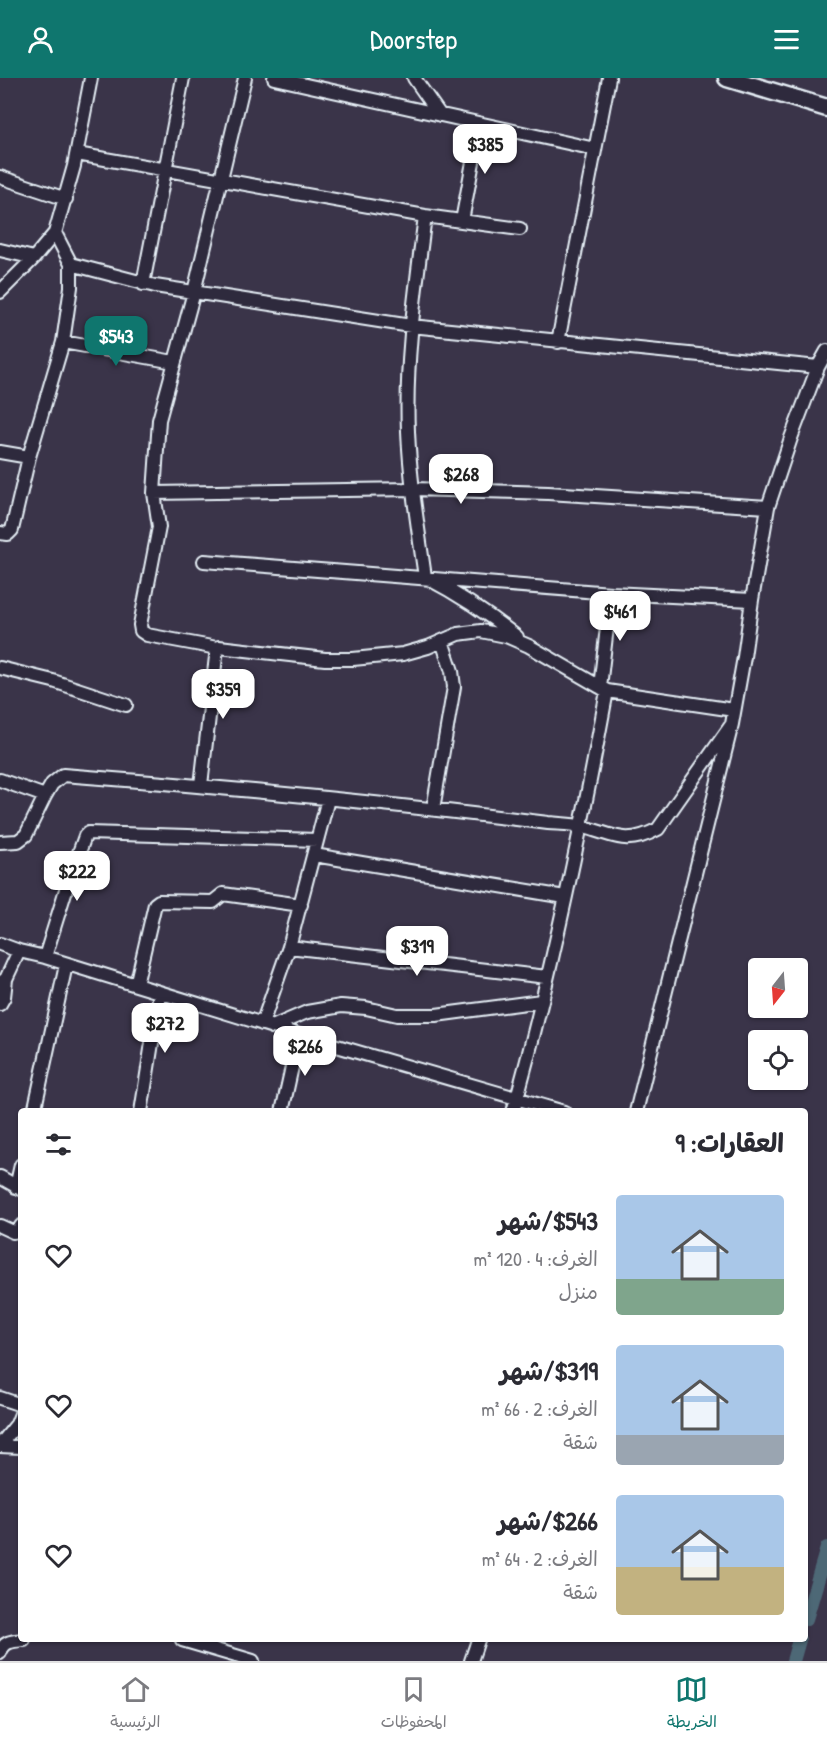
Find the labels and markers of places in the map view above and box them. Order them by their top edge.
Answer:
pin: $385 [449,124,521,175]
pin: $543 [80,316,152,367]
pin: $268 [425,454,497,505]
pin: $461 [584,591,656,642]
pin: $359 [187,669,259,720]
pin: $222 [41,851,113,902]
pin: $319 [381,926,453,977]
pin: $272 [129,1003,201,1054]
pin: $266 [269,1026,341,1077]

